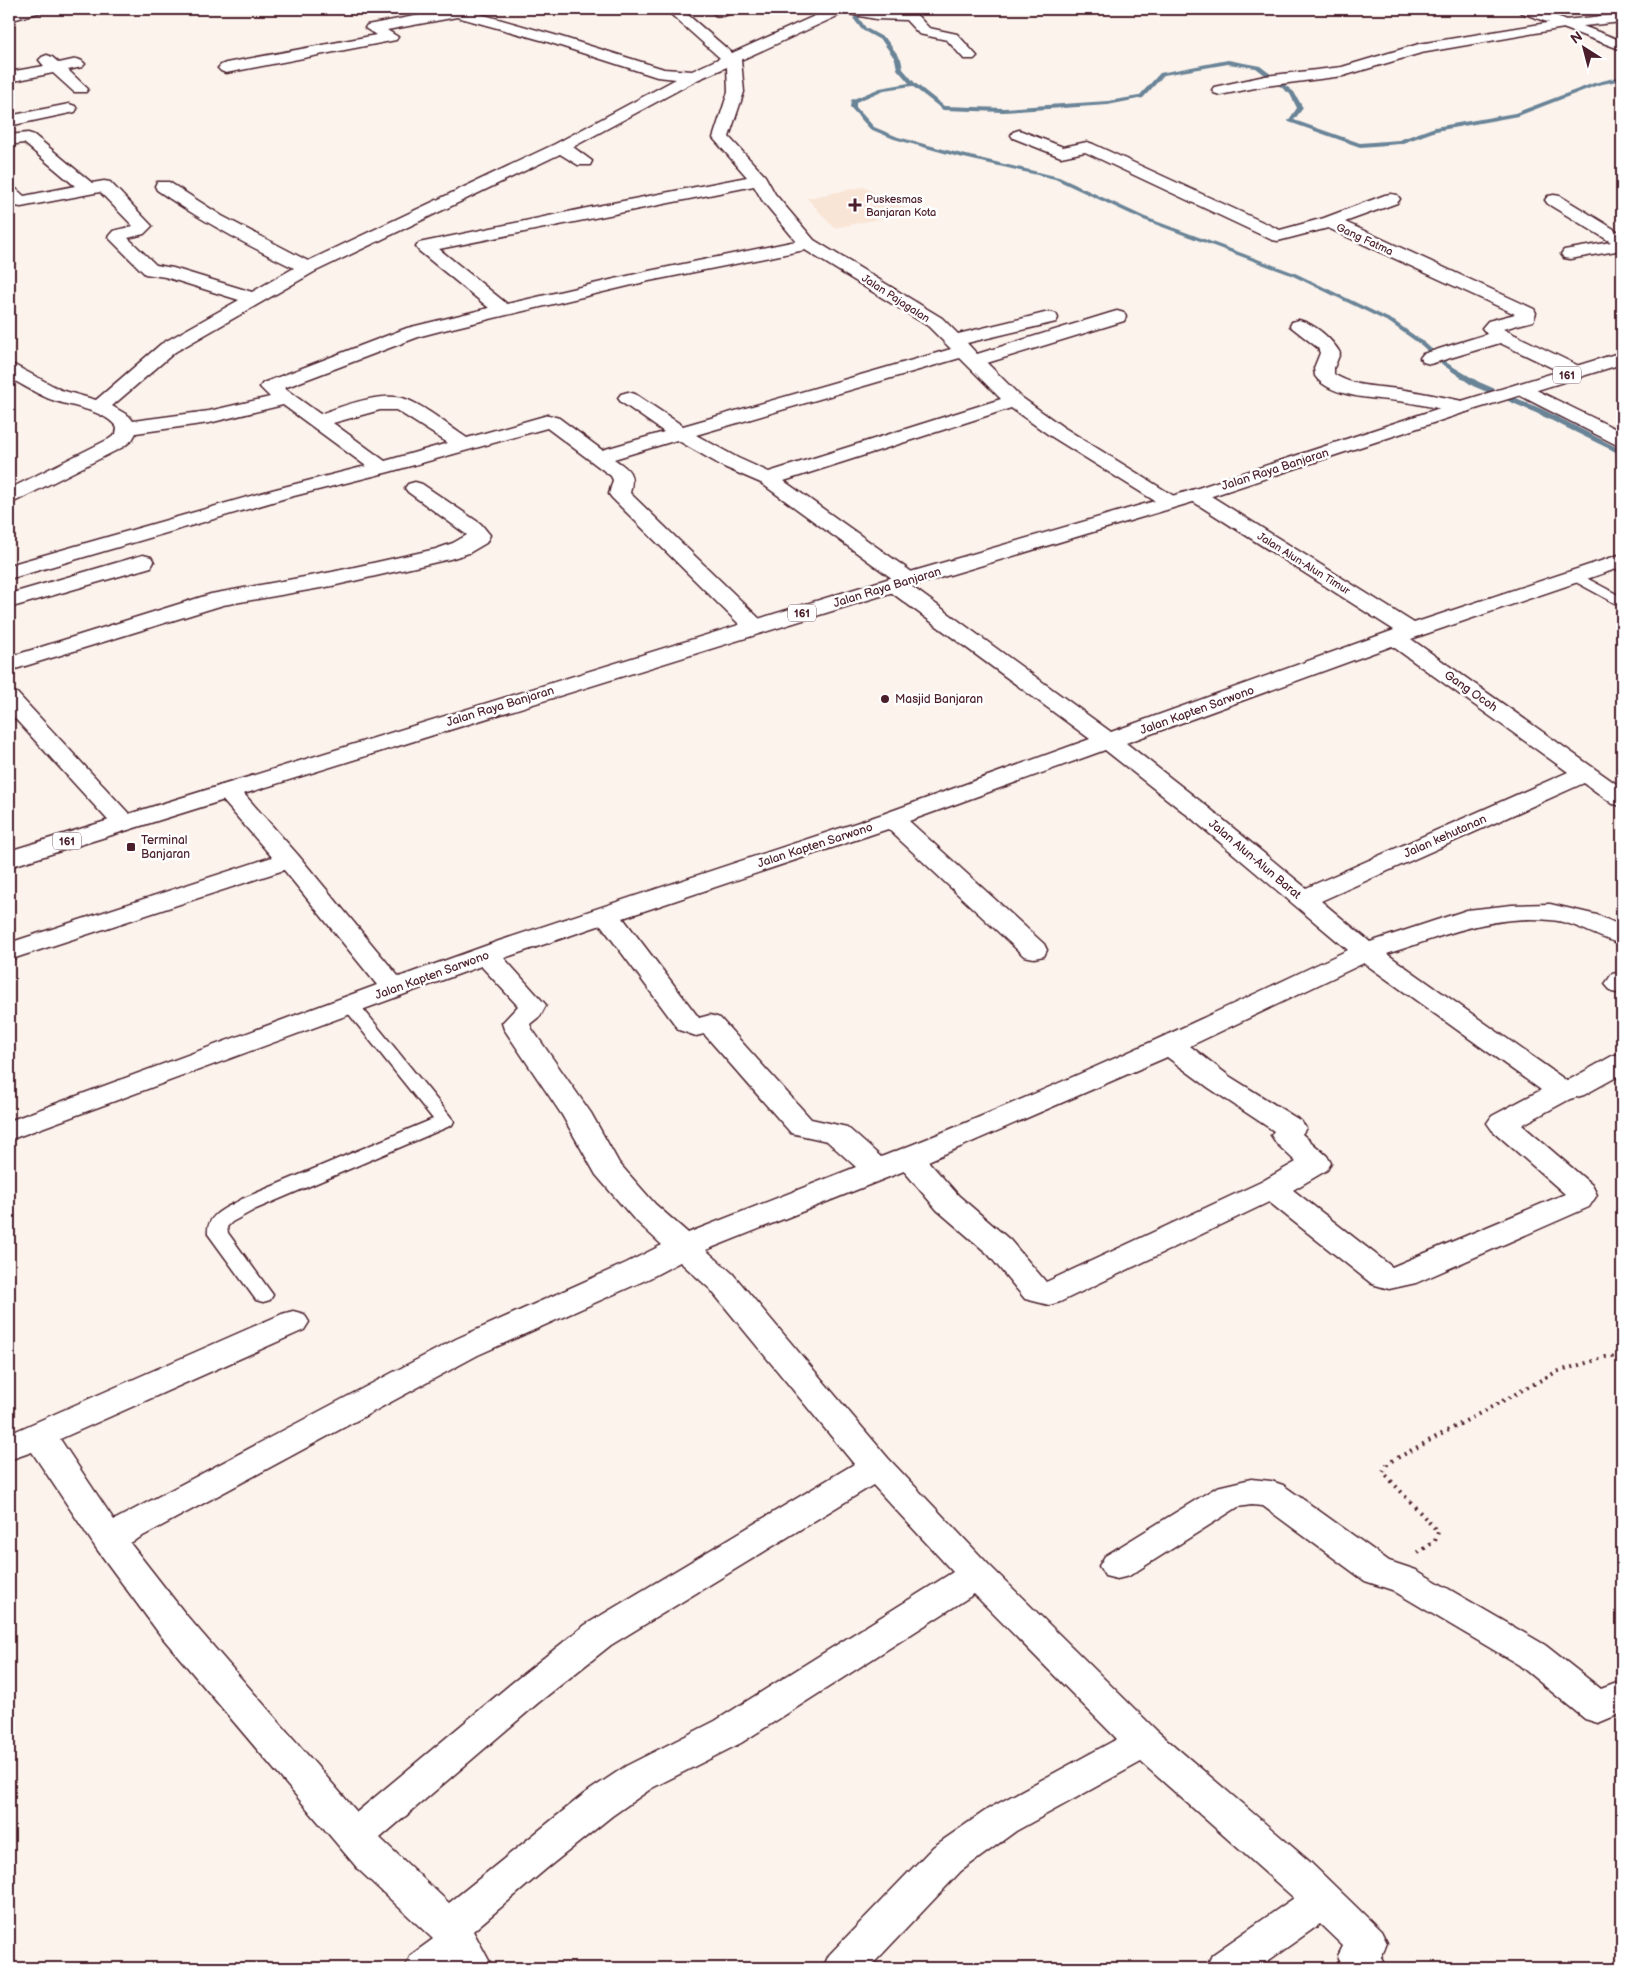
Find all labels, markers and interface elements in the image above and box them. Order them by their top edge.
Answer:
north arrow [1558,22,1608,72]
text: N [1567,28,1586,48]
place label: Puskesmas Banjaran Kota [866,193,936,219]
marker: Puskesmas Banjaran Kota [848,198,862,212]
street label: Gang Fatma [1334,221,1395,258]
street label: Jalan Pajagalan [859,272,932,325]
road number: 161 [1553,366,1581,384]
street label: Jalan Raya Banjaran [1220,445,1331,494]
street label: Jalan Alun-Alun Timur [1255,530,1353,598]
street label: Jalan Raya Banjaran [832,564,943,611]
road number: 161 [788,604,816,622]
street label: Gang Ocoh [1441,668,1501,715]
street label: Jalan Raya Banjaran [445,683,556,730]
street label: Jalan Kapten Sarwono [1138,683,1256,738]
place label: Masjid Banjaran [895,692,983,707]
marker: Masjid Banjaran [879,693,891,705]
street label: Jalan kehutanan [1402,811,1489,861]
street label: Jalan Alun-Alun Barat [1205,816,1304,903]
street label: Jalan Kapten Sarwono [756,820,875,871]
road number: 161 [53,832,81,849]
place label: Terminal Banjaran [141,833,190,862]
marker: Terminal Banjaran [125,841,137,853]
street label: Jalan Kapten Sarwono [373,948,491,1003]

